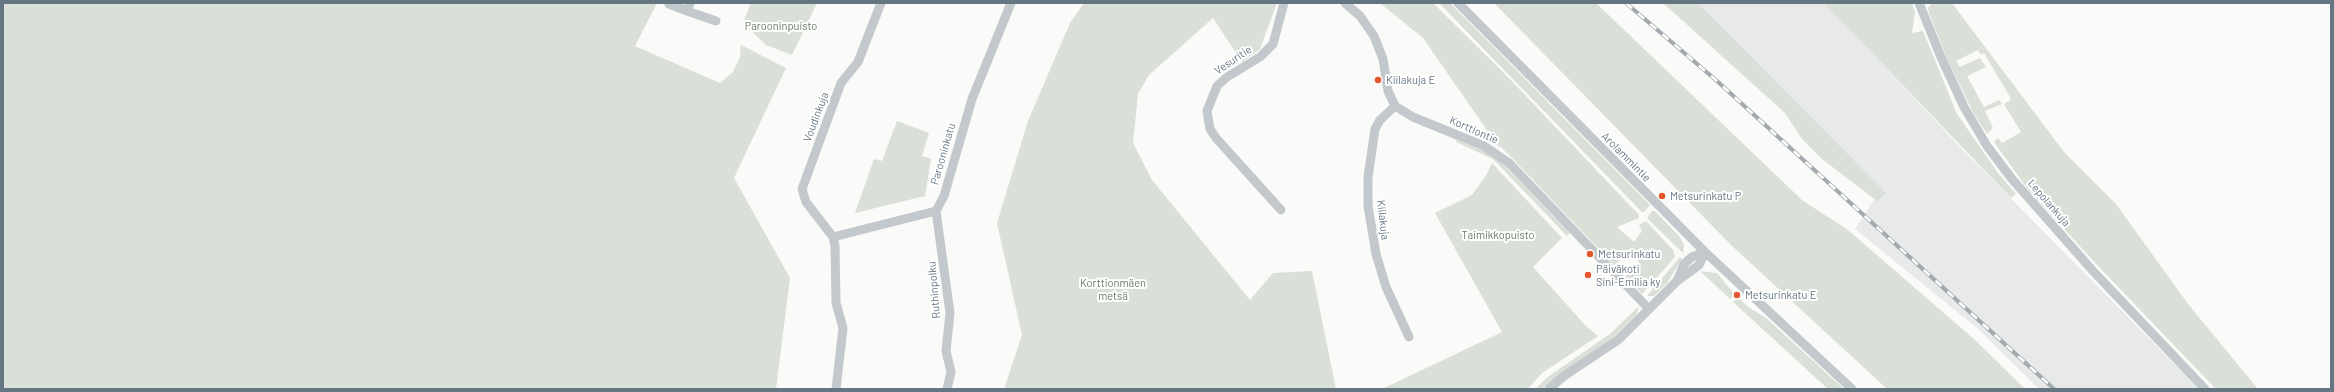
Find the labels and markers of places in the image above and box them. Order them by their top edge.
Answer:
place label: Kiilakuja E [1386,73,1435,87]
marker: Kiilakuja E [1373,75,1383,85]
place label: Metsurinkatu P [1670,189,1741,203]
marker: Metsurinkatu P [1657,191,1667,201]
place label: Metsurinkatu [1598,247,1660,261]
marker: Metsurinkatu [1585,249,1595,259]
place label: Päiväkoti Sini-Emilia ky [1596,262,1661,288]
marker: Päiväkoti Sini-Emilia ky [1583,270,1593,280]
place label: Metsurinkatu E [1745,288,1816,302]
marker: Metsurinkatu E [1732,290,1742,300]

